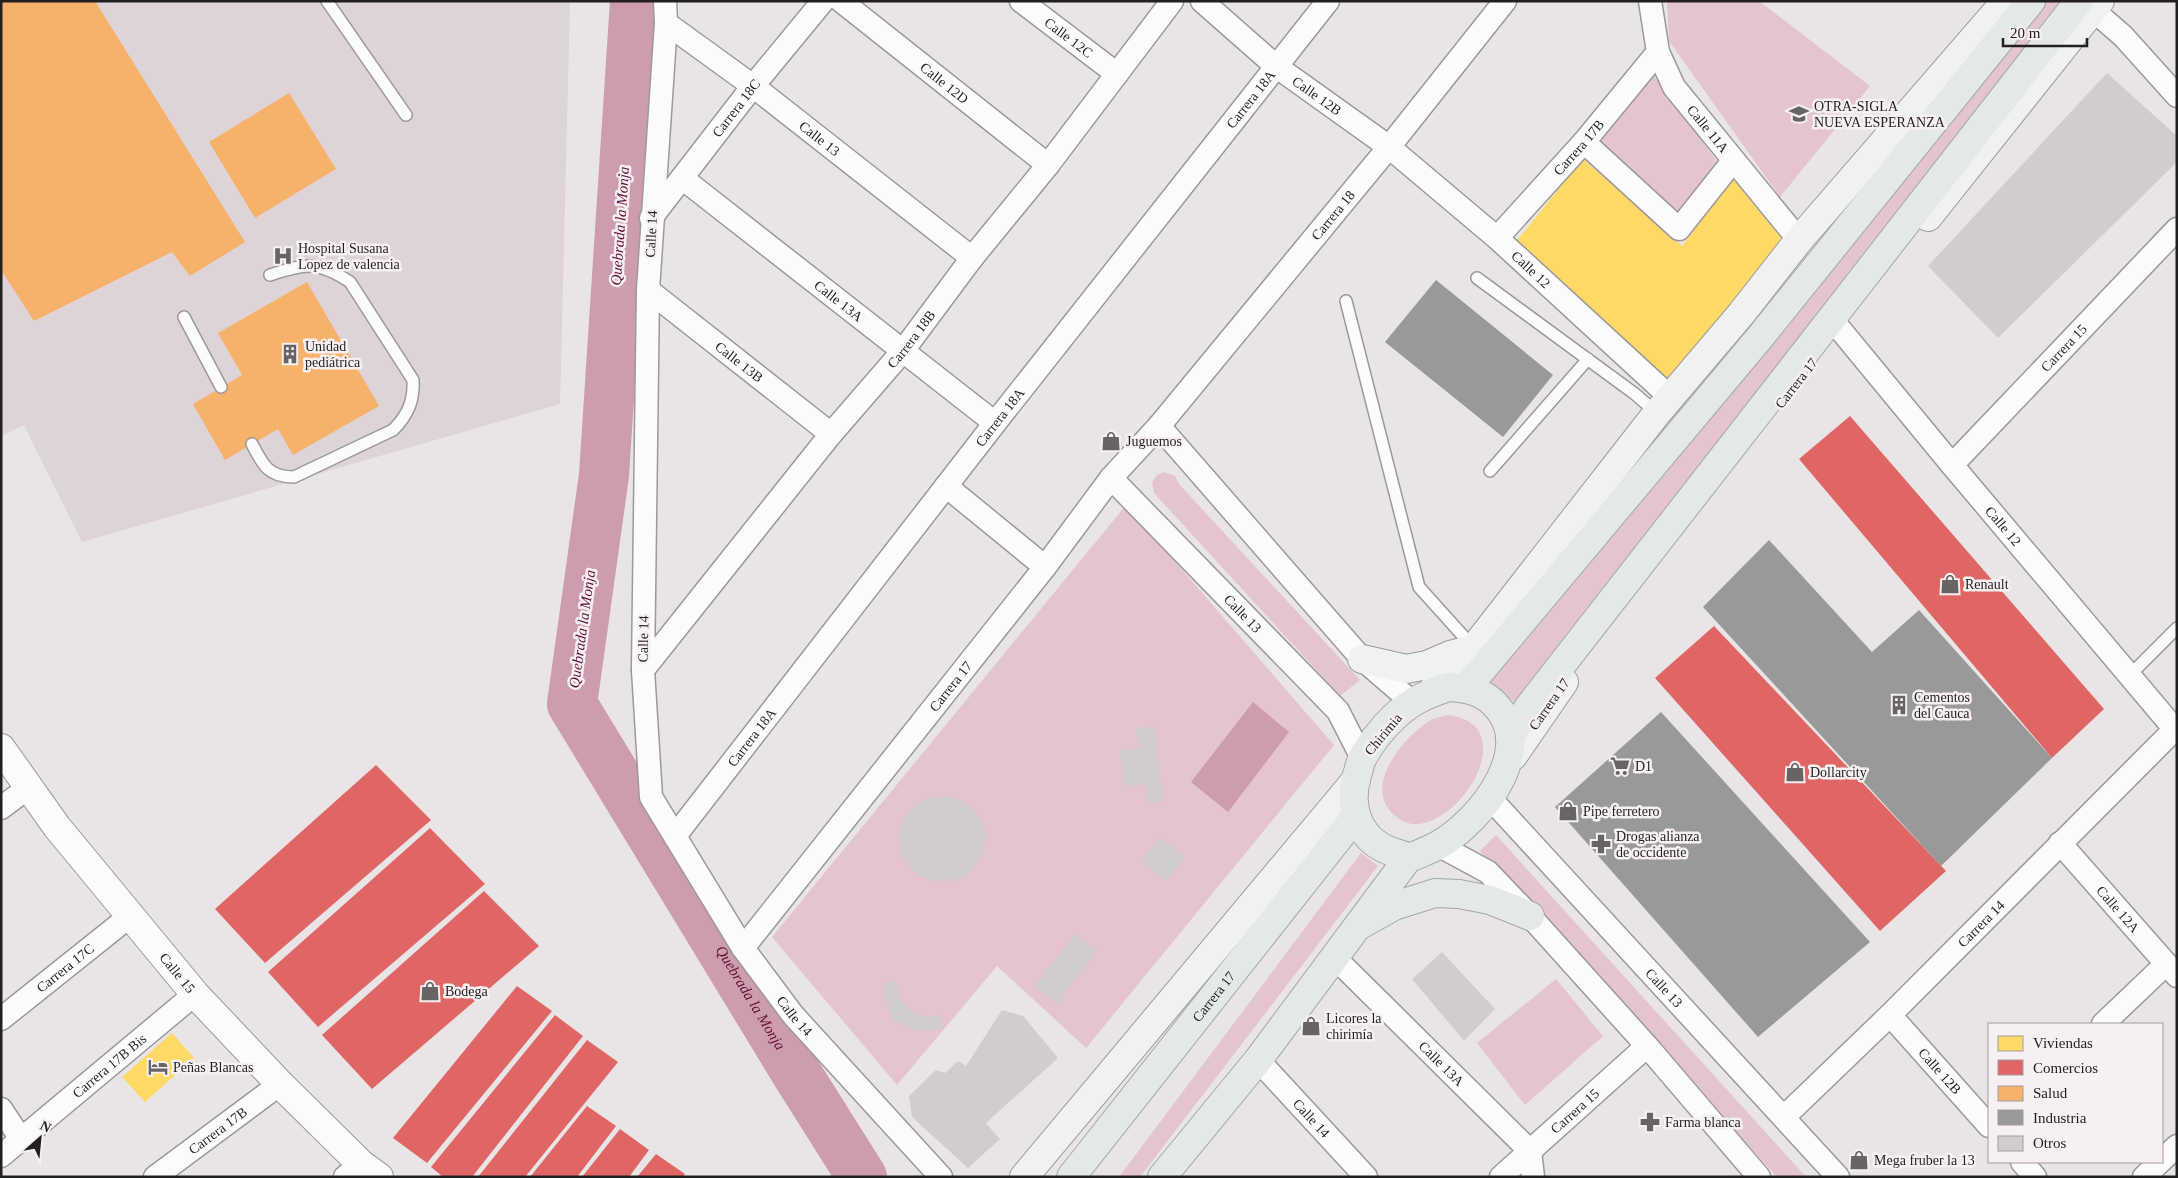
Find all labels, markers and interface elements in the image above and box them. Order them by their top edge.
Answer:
street label: Calle 12C [1041,15,1095,61]
scale bar [2003,15,2087,47]
text: 20 m [2010,25,2041,41]
street label: Calle 12D [917,60,971,107]
street label: Carrera 18A [1223,67,1279,131]
street label: Calle 12B [1289,73,1344,118]
street label: Carrera 18C [709,76,763,140]
place label: OTRA-SIGLA NUEVA ESPERANZA [1814,99,1946,130]
street label: Calle 11A [1684,102,1732,156]
school or university icon: OTRA-SIGLA NUEVA ESPERANZA [1788,103,1810,125]
street label: Carrera 17B [1551,117,1607,178]
street label: Calle 13 [796,118,842,159]
water label: Quebrada la Monja [608,166,632,286]
street label: Carrera 18 [1308,188,1358,243]
street label: Calle 14 [643,210,660,258]
place label: Hospital Susana Lopez de valencia [298,241,401,272]
hospital icon: Hospital Susana Lopez de valencia [272,245,294,267]
street label: Calle 12 [1508,248,1553,291]
street label: Calle 13A [811,278,866,325]
street label: Carrera 18B [885,308,938,371]
street label: Carrera 15 [2038,321,2090,375]
place label: Unidad pediátrica [305,339,361,370]
street label: Calle 13B [712,339,766,385]
building icon: Unidad pediátrica [279,343,301,365]
street label: Carrera 17 [1772,355,1821,411]
street label: Carrera 18A [973,385,1028,449]
shop icon: Juguemos [1100,430,1122,452]
place label: Juguemos [1126,434,1182,449]
street label: Calle 12 [1982,503,2024,549]
water label: Quebrada la Monja [566,569,598,689]
shop icon: Renault [1939,573,1961,595]
place label: Renault [1965,577,2009,592]
street label: Calle 13 [1221,592,1264,636]
street label: Calle 14 [636,615,651,663]
street label: Carrera 17 [927,659,975,715]
street label: Carrera 17 [1526,676,1573,733]
place label: Cementos del Cauca [1914,690,1970,721]
building icon: Cementos del Cauca [1888,694,1910,716]
street label: Carrera 18A [725,705,780,770]
street label: Chirimia [1362,710,1406,758]
supermarket icon: D1 [1609,755,1631,777]
place label: D1 [1635,759,1652,774]
shop icon: Dollarcity [1784,761,1806,783]
place label: Dollarcity [1810,765,1867,780]
shop icon: Pipe ferretero [1557,800,1579,822]
place label: Pipe ferretero [1583,804,1660,819]
place label: Drogas alianza de occidente [1616,829,1700,860]
pharmacy icon: Drogas alianza de occidente [1590,833,1612,855]
street label: Calle 12A [2093,883,2143,936]
street label: Carrera 14 [1955,898,2008,950]
street label: Carrera 17C [34,941,97,996]
water label: Quebrada la Monja [713,943,788,1053]
street label: Calle 15 [156,950,198,996]
street label: Calle 13 [1642,966,1685,1010]
street label: Carrera 17 [1190,969,1238,1025]
shop icon: Bodega [419,980,441,1002]
place label: Bodega [445,984,489,999]
street label: Calle 14 [774,993,815,1039]
place label: Licores la chirimía [1326,1011,1382,1042]
shop icon: Licores la chirimía [1300,1015,1322,1037]
legend [1988,1023,2163,1163]
street label: Carrera 17B Bis [70,1031,149,1101]
text: Viviendas [2033,1035,2093,1051]
street label: Calle 13A [1416,1038,1467,1090]
street label: Calle 12B [1915,1045,1964,1097]
hotel icon: Peñas Blancas [147,1056,169,1078]
place label: Peñas Blancas [173,1060,253,1075]
text: Comercios [2033,1060,2098,1076]
text: Salud [2033,1085,2068,1101]
street label: Carrera 15 [1548,1086,1602,1137]
street label: Calle 14 [1290,1096,1333,1141]
street label: Carrera 17B [186,1104,250,1157]
text: Industria [2033,1110,2087,1126]
pharmacy icon: Farma blanca [1639,1111,1661,1133]
north arrow [15,1113,65,1163]
place label: Farma blanca [1665,1115,1742,1130]
text: N [38,1118,54,1136]
text: Otros [2033,1135,2066,1151]
shop icon: Mega fruber la 13 [1848,1149,1870,1171]
place label: Mega fruber la 13 [1874,1153,1975,1168]

